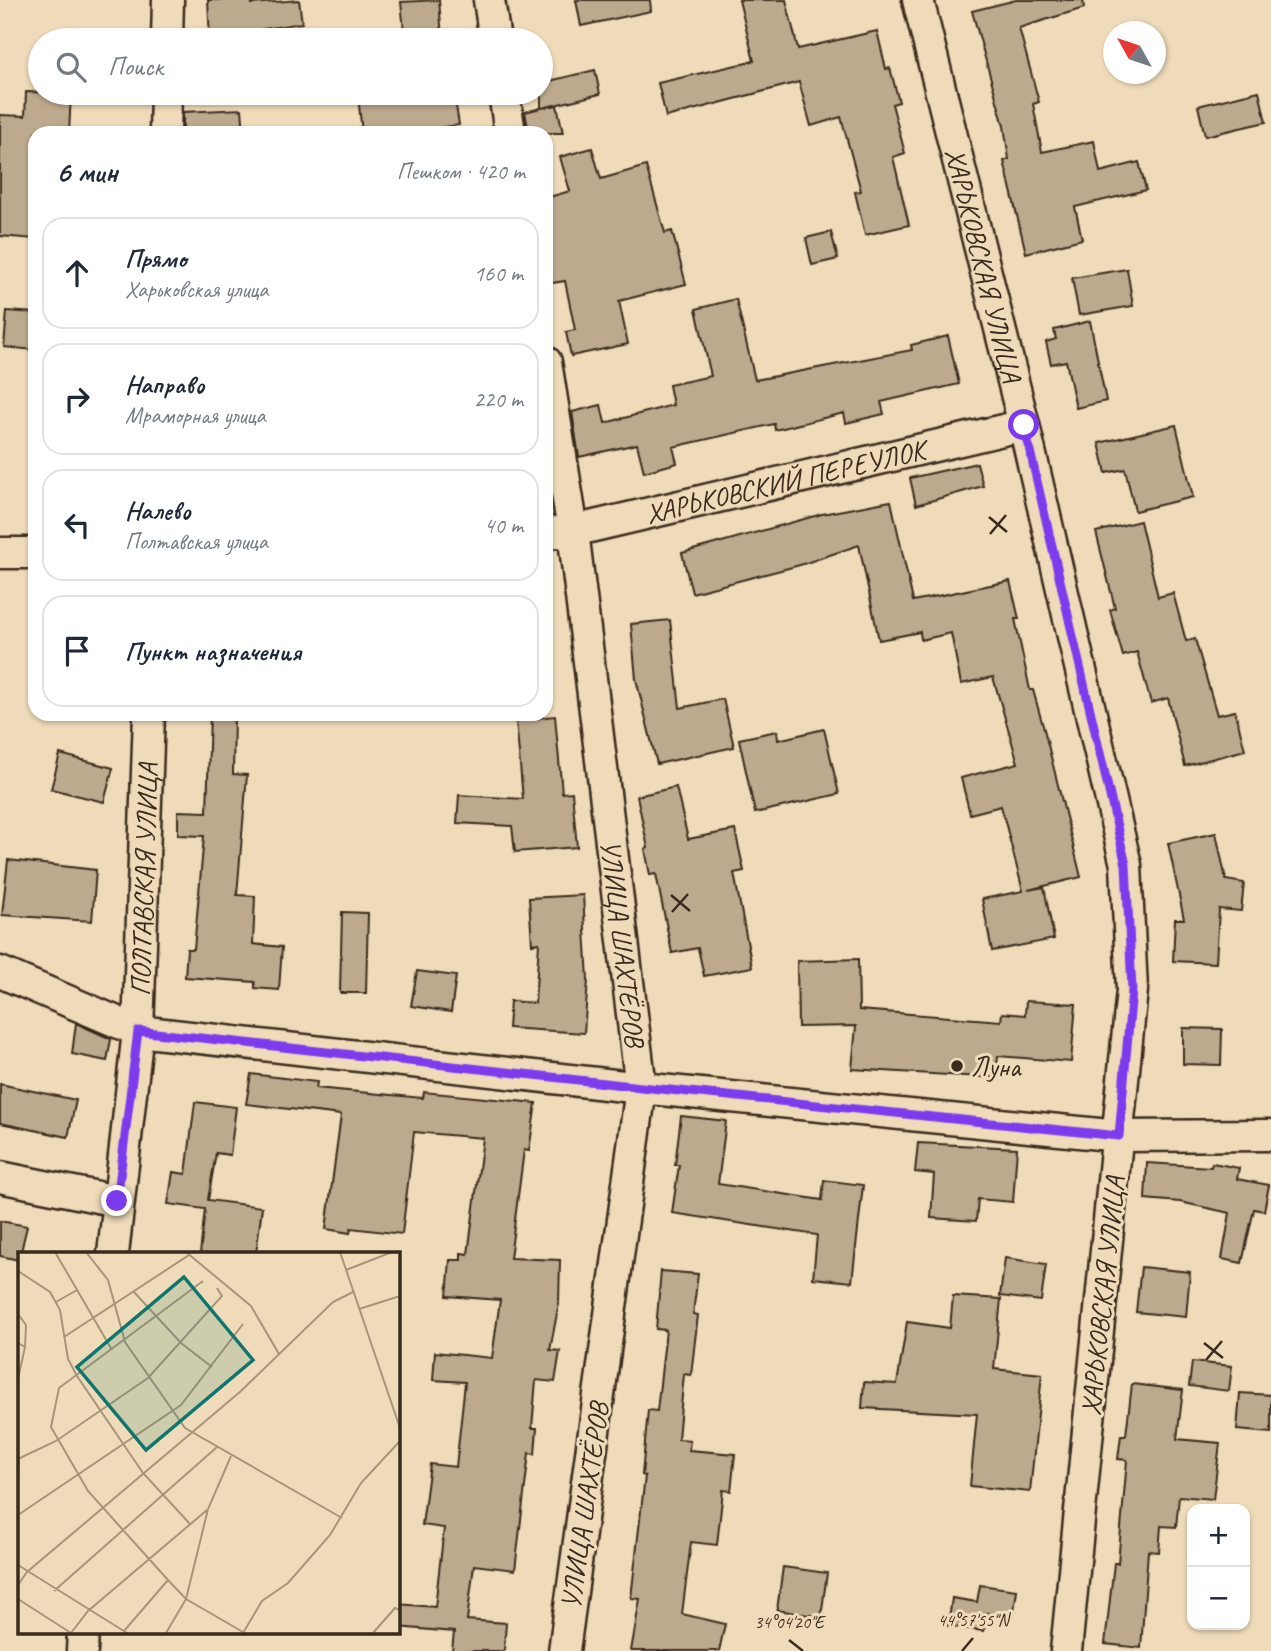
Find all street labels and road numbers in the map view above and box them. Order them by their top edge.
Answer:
street label: ХАРЬКОВСКАЯ УЛИЦА [938,144,1030,387]
street label: ХАРЬКОВСКИЙ ПЕРЕУЛОК [642,431,934,531]
street label: ПОЛТАВСКАЯ УЛИЦА [122,761,165,997]
street label: УЛИЦА ШАХТЁРОВ [593,838,653,1052]
street label: ХАРЬКОВСКАЯ УЛИЦА [1073,1173,1133,1417]
street label: УЛИЦА ШАХТЁРОВ [553,1397,617,1611]

